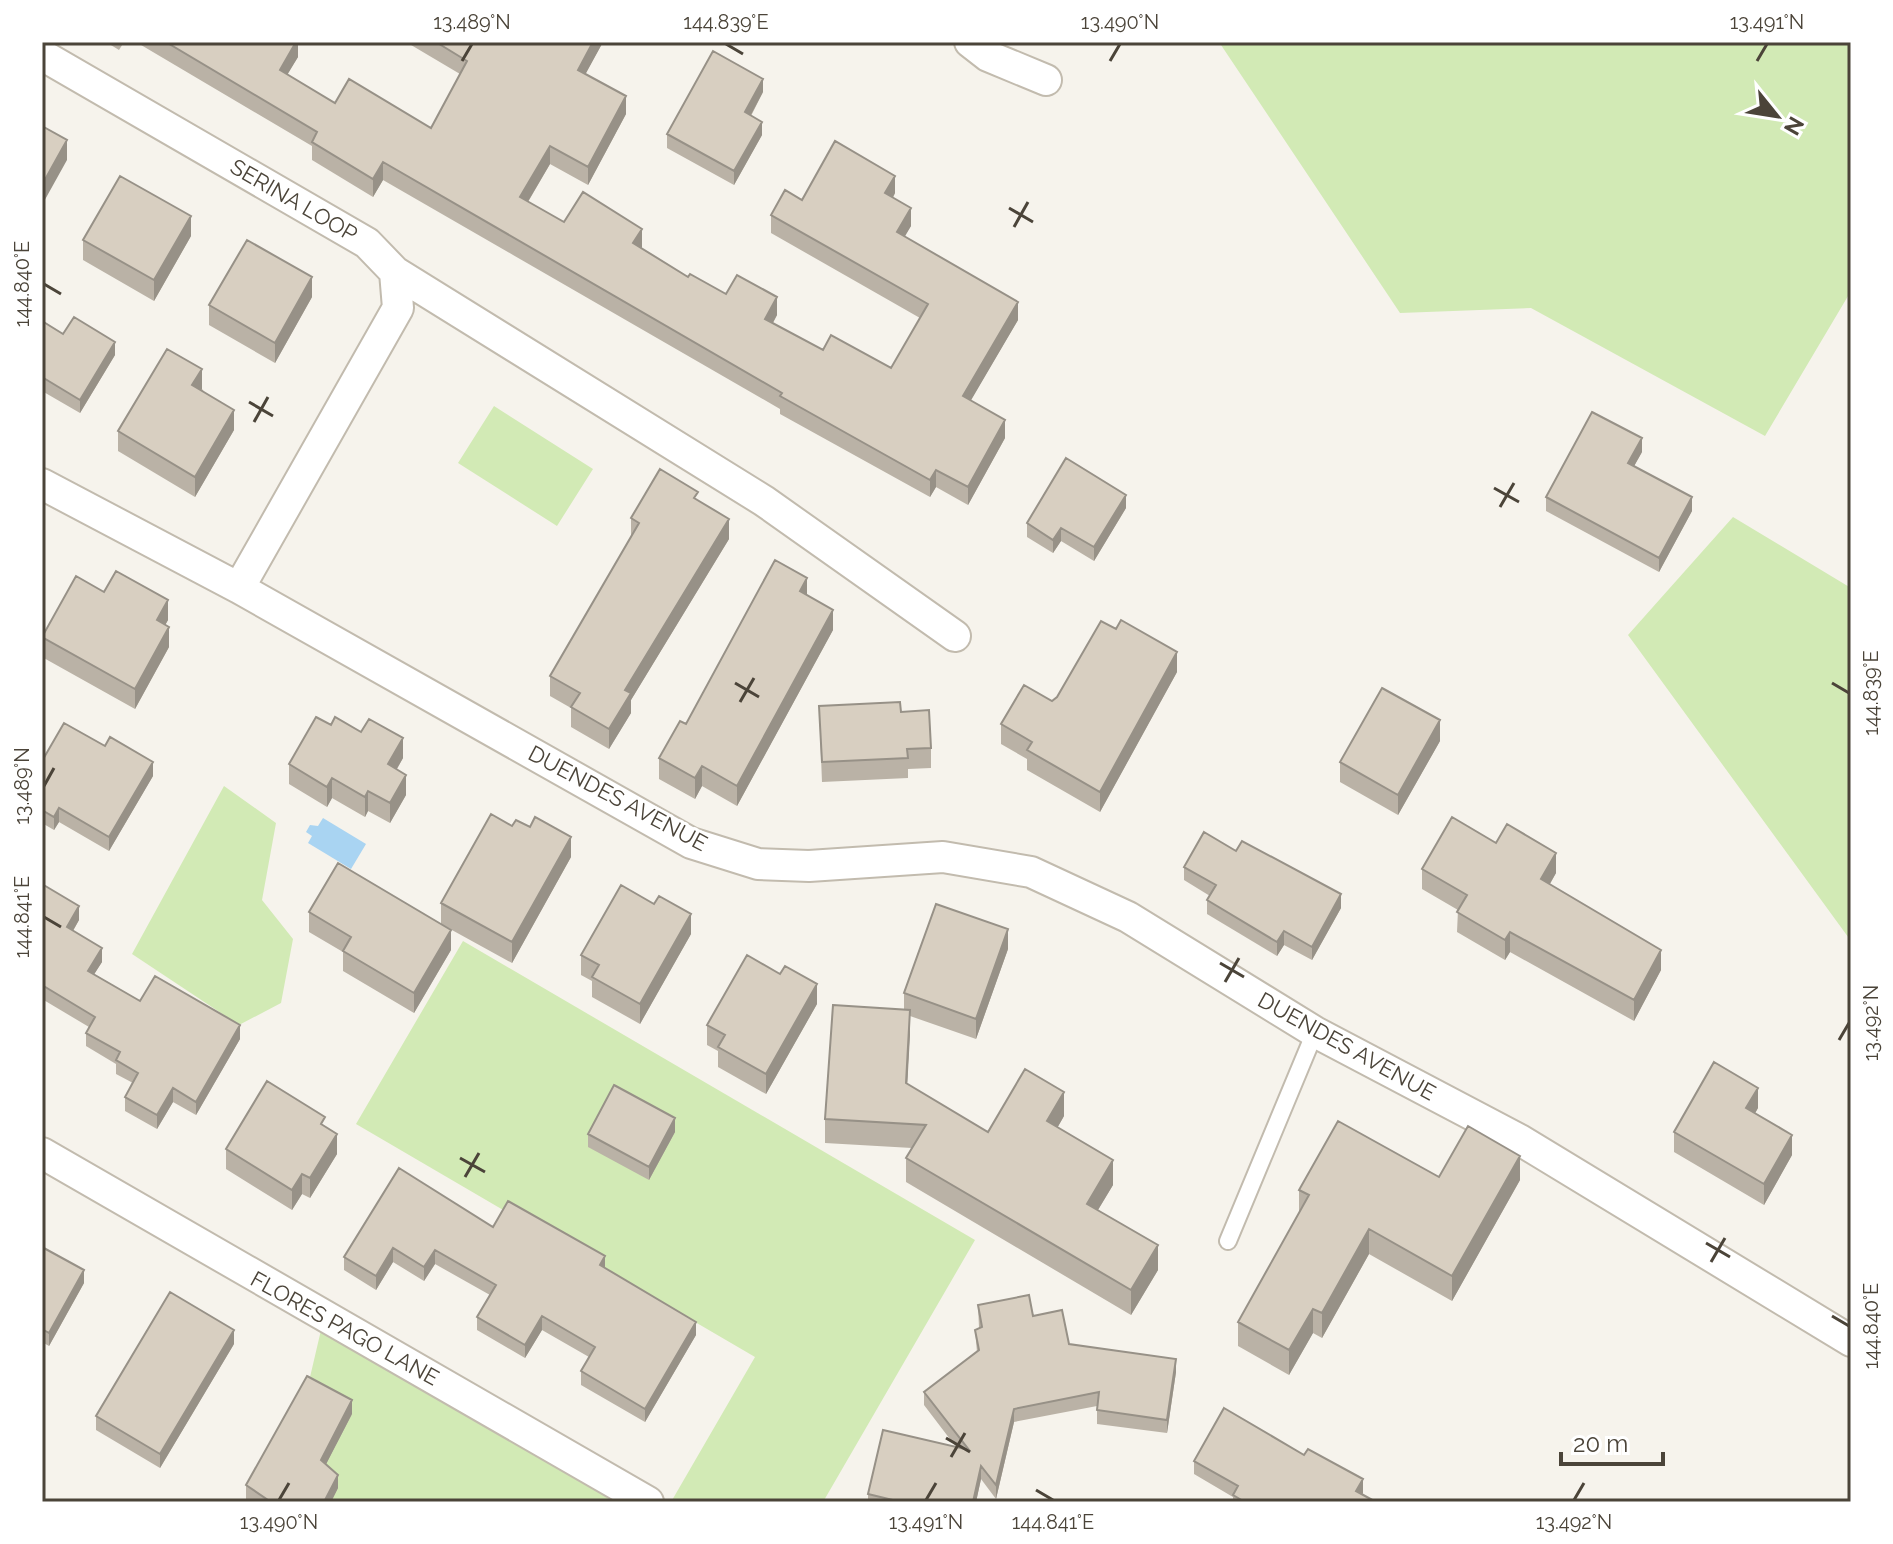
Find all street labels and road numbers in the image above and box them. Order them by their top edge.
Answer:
street label: SERINA LOOP [226,153,362,247]
street label: DUENDES AVENUE [524,740,712,856]
street label: DUENDES AVENUE [1254,986,1440,1106]
street label: FLORES PAGO LANE [246,1265,444,1391]

